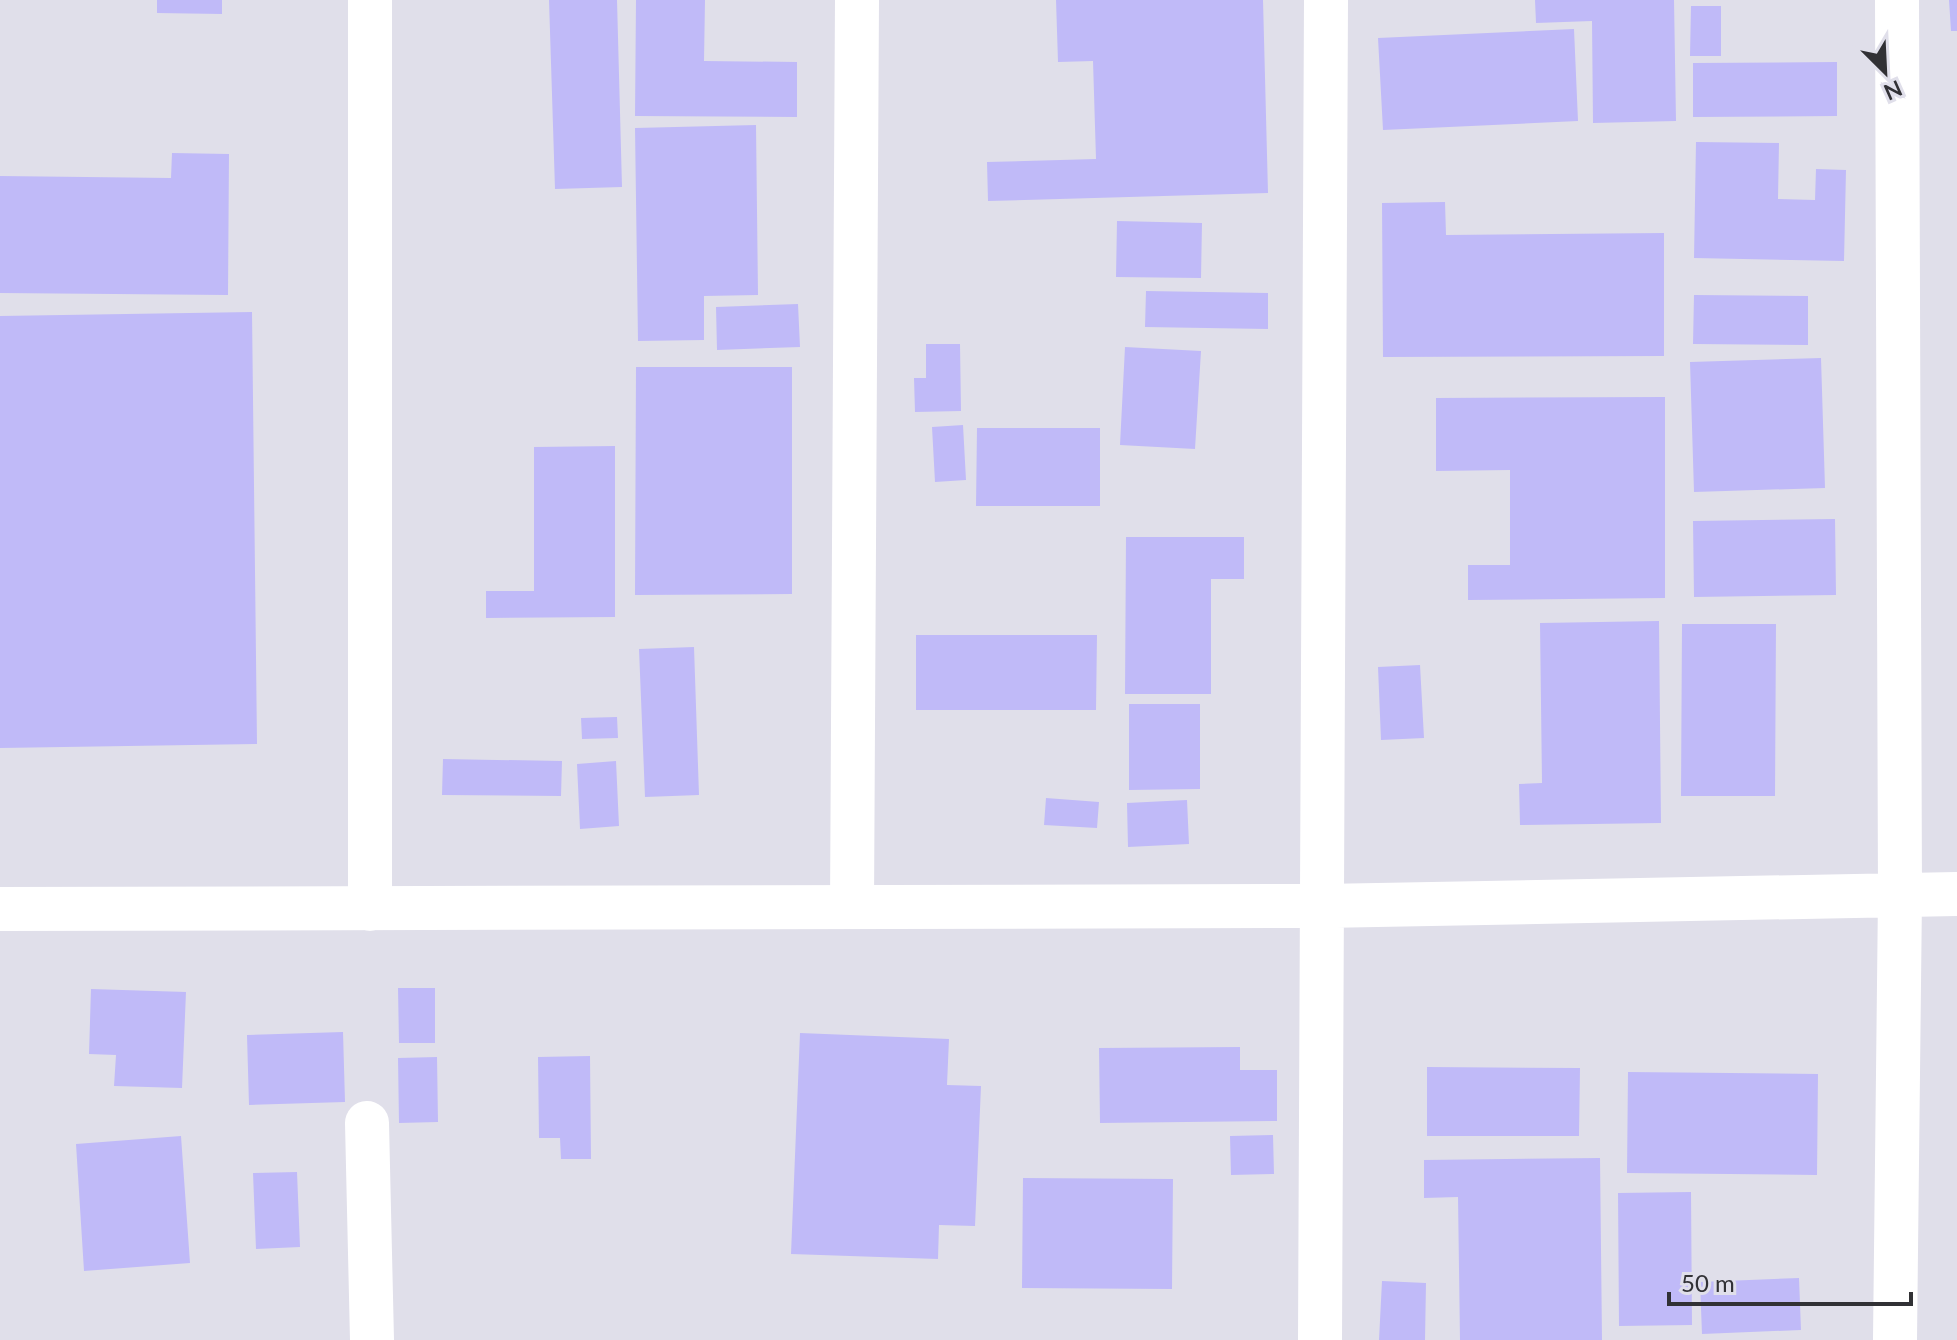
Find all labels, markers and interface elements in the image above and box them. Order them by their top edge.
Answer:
north arrow [1845,32,1925,112]
text: N [1880,75,1907,107]
scale bar [1669,1256,1911,1306]
text: 50 m [1681,1268,1735,1297]

